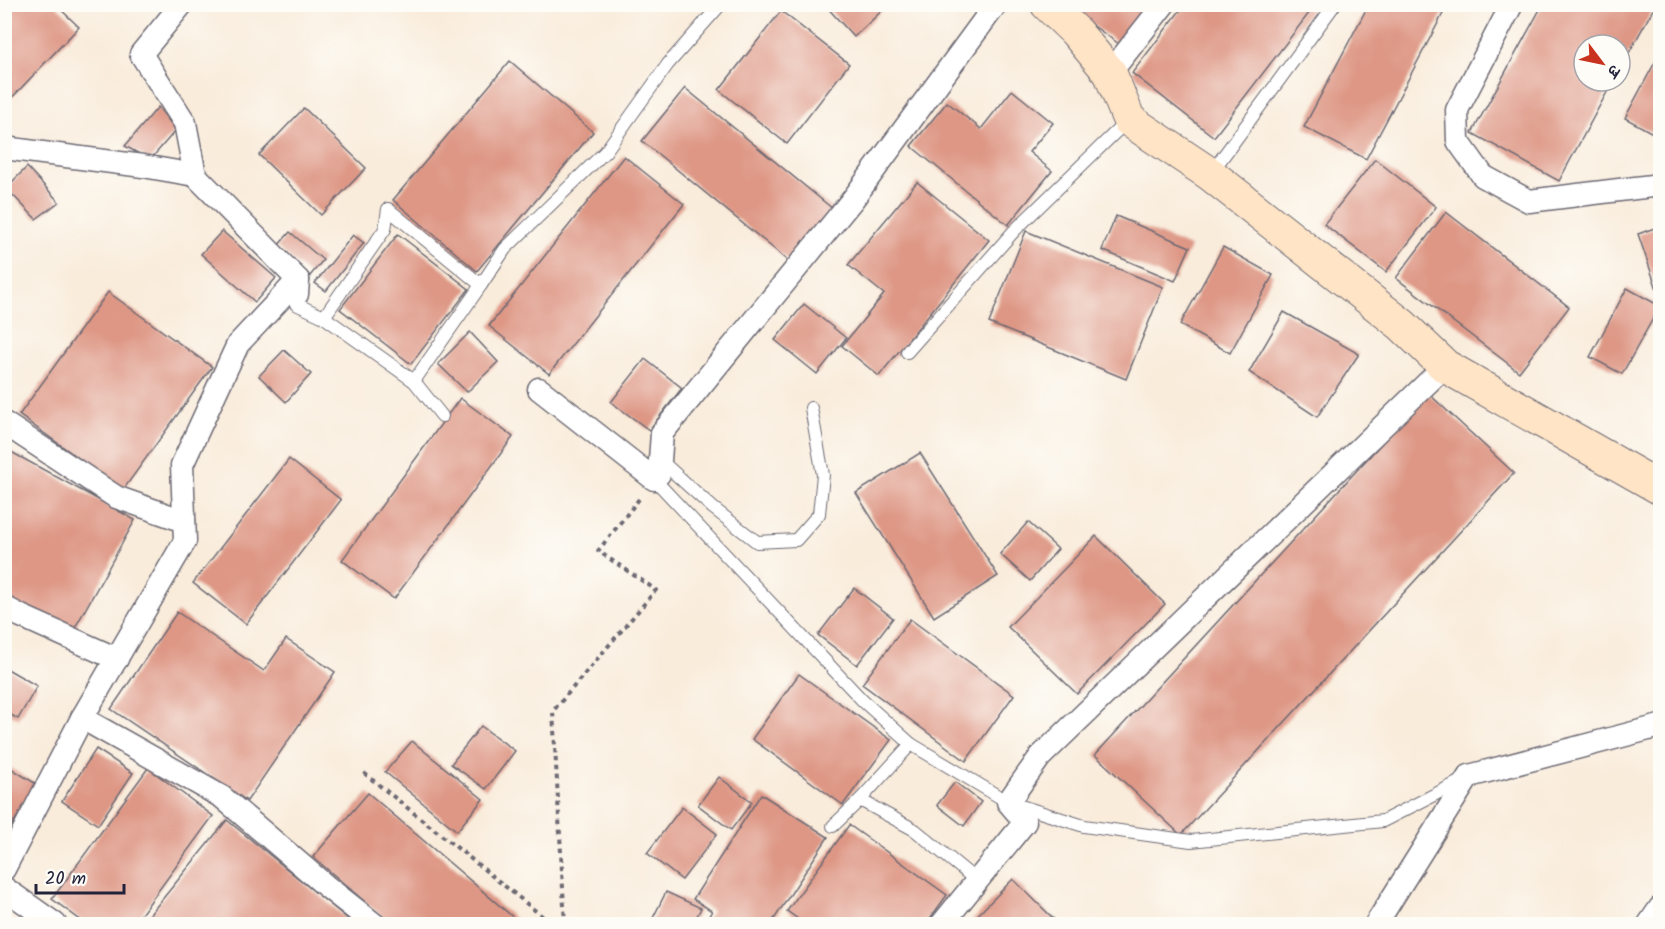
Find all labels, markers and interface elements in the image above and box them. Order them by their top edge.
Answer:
north arrow [1572,33,1632,93]
text: उ [1599,59,1627,84]
scale bar [36,857,124,895]
text: 20 m [45,865,86,894]

